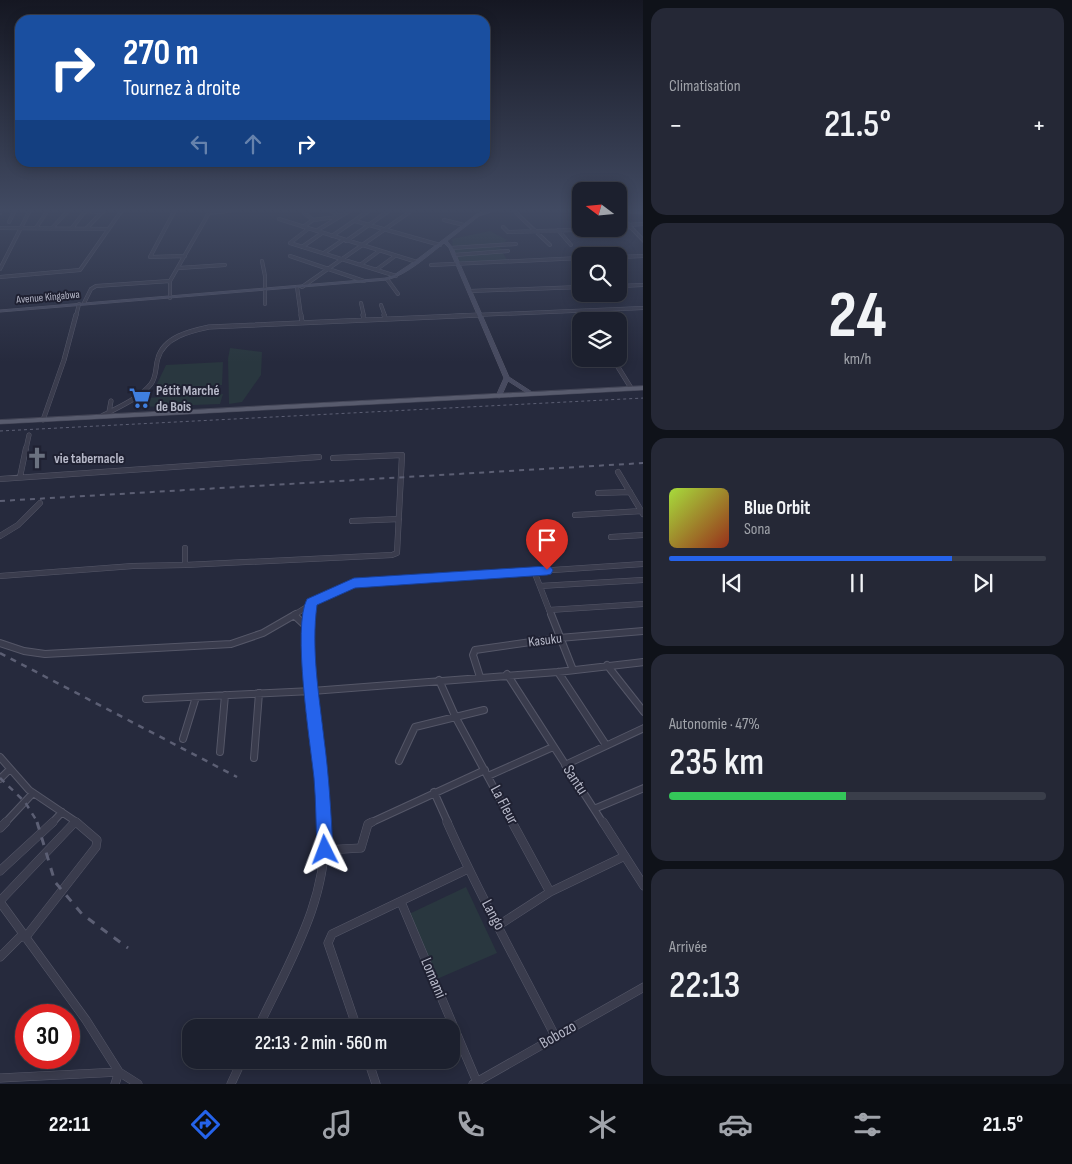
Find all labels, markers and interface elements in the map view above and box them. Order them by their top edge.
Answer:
text: 270 m [123,32,199,75]
icon: right [40,35,105,100]
text: Tournez à droite [123,75,240,102]
text: Climatisation [669,77,741,96]
text: 21.5° [824,102,891,147]
text: − [669,109,683,142]
text: + [1032,109,1046,142]
icon: left [186,130,214,158]
icon: ahead [239,130,267,158]
icon: right [292,130,320,158]
north arrow [572,182,628,238]
map controls [572,182,627,367]
button: search [572,247,627,302]
text: 24 [828,278,887,356]
street label: Avenue Kingabwa [15,288,80,306]
button: layers [572,312,627,367]
text: km/h [844,350,871,369]
place label: Pétit Marché de Bois [156,382,219,415]
supermarket icon: Pétit Marché de Bois [127,385,153,411]
church icon: vie tabernacle [24,445,50,471]
place label: vie tabernacle [54,450,124,467]
text: Blue Orbit [744,497,810,520]
pin [526,519,568,570]
text: Sona [744,520,771,539]
icon: arrive [533,526,561,554]
icon: previous [718,569,746,597]
icon: pause [843,569,871,597]
icon: next [969,569,997,597]
street label: Kasuku [527,629,563,650]
text: Autonomie · 47% [669,715,760,734]
text: 235 km [669,740,764,785]
street label: Santu [558,762,592,798]
street label: La Fleur [486,782,522,828]
position arrow [298,823,350,875]
street label: Lango [477,896,509,934]
text: Arrivée [669,938,707,957]
street label: Lomami [416,955,450,1001]
text: 22:13 [669,963,740,1008]
speed limit sign: 30 [15,1004,80,1069]
street label: Bobozo [536,1017,580,1053]
text: 22:13 · 2 min · 560 m [255,1032,387,1055]
icon: directions [188,1107,223,1142]
icon: music [320,1107,355,1142]
icon: phone [453,1107,488,1142]
icon: climate [585,1107,620,1142]
icon: car [718,1107,753,1142]
icon: filters [850,1107,885,1142]
text: 22:11 [49,1111,90,1138]
text: 21.5° [983,1111,1023,1138]

